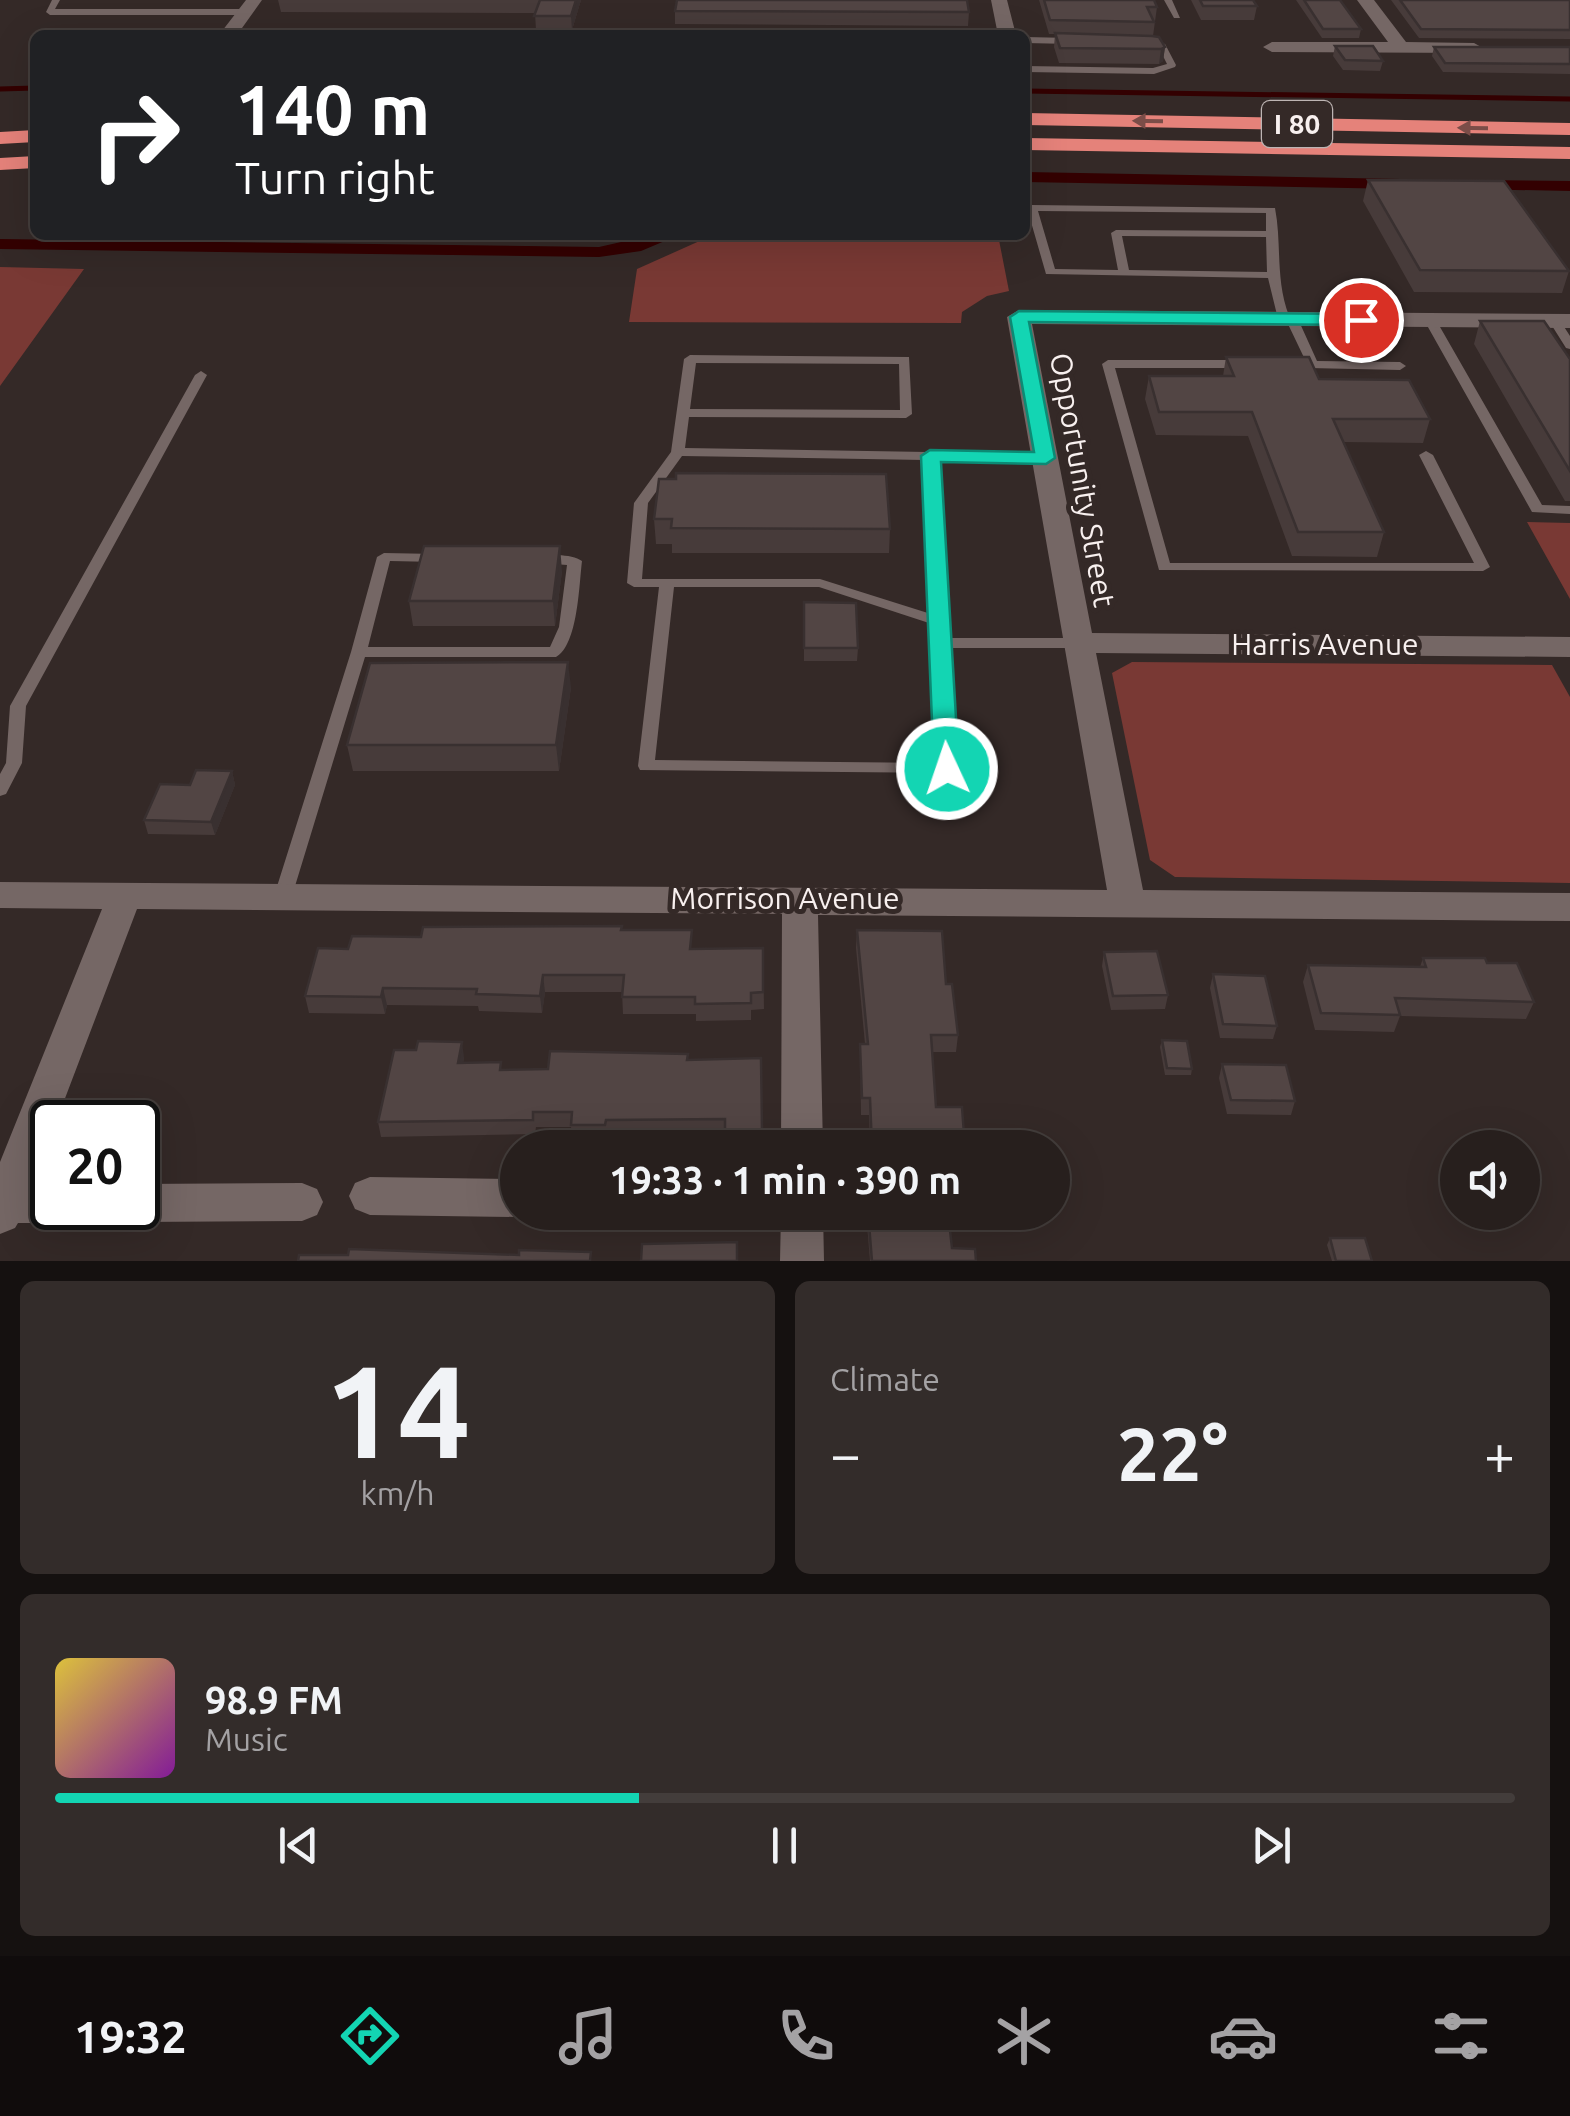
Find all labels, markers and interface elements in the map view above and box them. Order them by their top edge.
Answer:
icon: right [70,70,200,200]
text: 140 m [235,70,430,148]
road number: I 80 [1262,101,1332,147]
one-way arrow [1131,113,1163,129]
one-way arrow [1456,119,1488,135]
text: Turn right [235,152,435,203]
pin [1319,278,1404,363]
icon: arrive [1334,293,1389,348]
street label: Opportunity Street [1044,350,1122,610]
street label: Harris Avenue [1231,627,1419,661]
position arrow [895,717,999,821]
street label: Morrison Avenue [670,881,900,915]
speed limit sign: 20 [30,1100,160,1230]
map controls [1440,1130,1540,1230]
button: sound [1440,1130,1540,1230]
text: 19:33 · 1 min · 390 m [609,1159,961,1201]
text: 14 [324,1337,471,1483]
text: Climate [830,1361,940,1397]
text: 22° [1117,1411,1228,1495]
text: − [830,1423,861,1484]
text: + [1484,1423,1515,1484]
text: km/h [361,1475,434,1511]
text: 98.9 FM [205,1679,343,1721]
text: Music [205,1721,288,1757]
icon: previous [271,1818,326,1873]
icon: pause [757,1818,812,1873]
icon: next [1244,1818,1299,1873]
icon: directions [335,2001,405,2071]
icon: music [553,2001,623,2071]
icon: phone [771,2001,841,2071]
icon: climate [989,2001,1059,2071]
icon: car [1208,2001,1278,2071]
icon: filters [1426,2001,1496,2071]
text: 19:32 [74,2011,187,2062]

